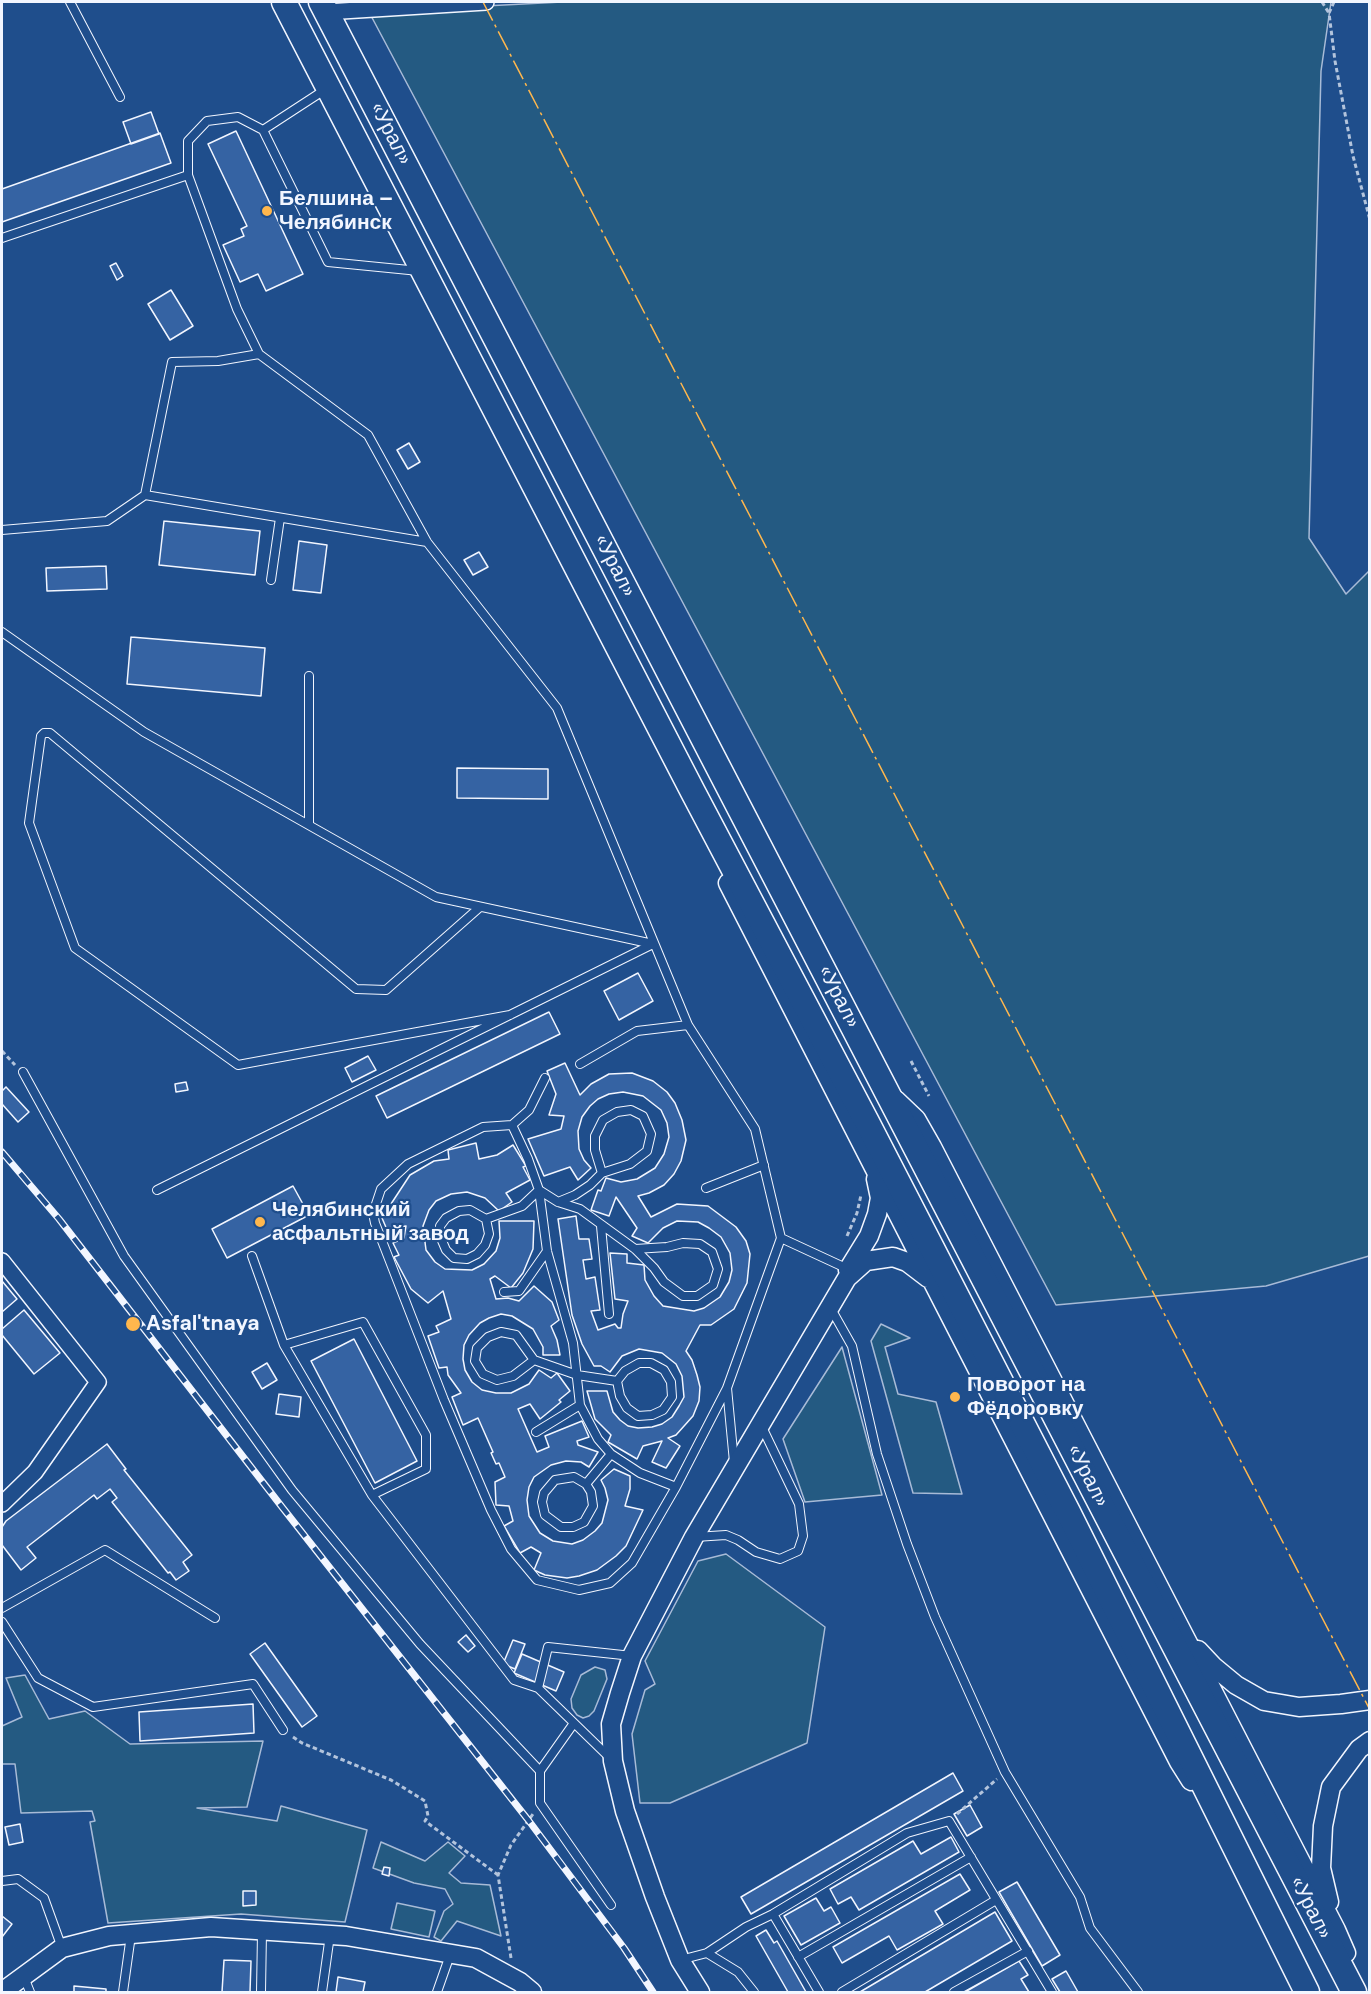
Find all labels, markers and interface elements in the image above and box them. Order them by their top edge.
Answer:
street label: «Урал» [364,98,416,170]
place label: Белшина – Челябинск [279,186,393,236]
marker: Белшина – Челябинск [260,204,274,218]
street label: «Урал» [588,530,640,602]
street label: «Урал» [812,961,864,1033]
place label: Челябинский асфальтный завод [272,1197,469,1247]
marker: Челябинский асфальтный завод [253,1215,267,1229]
place label: Asfal'tnaya [146,1311,260,1337]
marker: Asfal'tnaya [124,1315,142,1333]
place label: Поворот на Фёдоровку [967,1372,1085,1422]
marker: Поворот на Фёдоровку [948,1390,962,1404]
street label: «Урал» [1061,1440,1113,1512]
street label: «Урал» [1284,1872,1336,1944]

